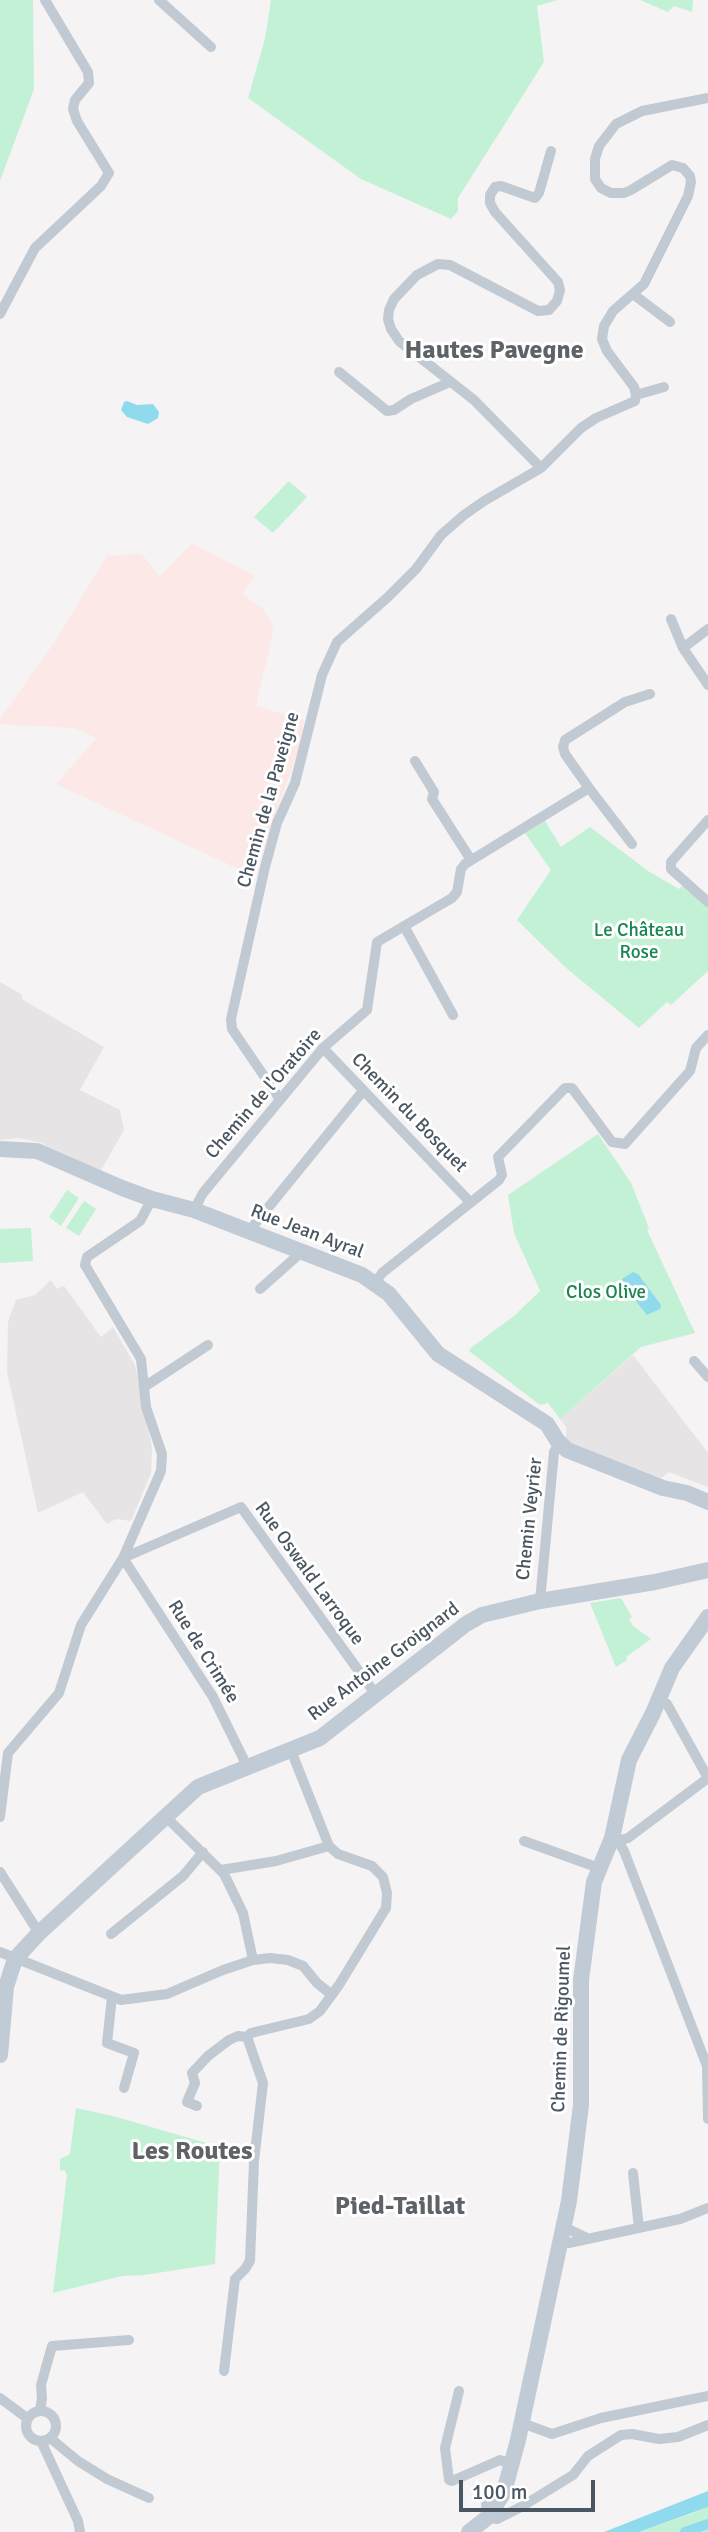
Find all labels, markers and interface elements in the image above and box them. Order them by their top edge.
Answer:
district label: Hautes Pavegne [404,335,584,367]
street label: Chemin de la Paveigne [233,709,305,891]
park label: Le Château Rose [594,920,684,964]
street label: Chemin de l'Oratoire [201,1024,327,1164]
street label: Chemin du Bosquet [346,1049,472,1177]
street label: Rue Jean Ayral [247,1200,367,1264]
park label: Clos Olive [566,1282,646,1304]
street label: Chemin Veyrier [512,1457,548,1581]
street label: Rue Oswald Larroque [249,1498,369,1650]
street label: Rue de Crimée [162,1596,244,1708]
street label: Rue Antoine Groignard [304,1598,464,1726]
street label: Chemin de Rigoumel [548,1945,576,2113]
district label: Les Routes [132,2136,252,2168]
district label: Pied-Taillat [335,2191,465,2223]
scale bar [463,2466,600,2510]
text: 100 m [472,2479,527,2505]

